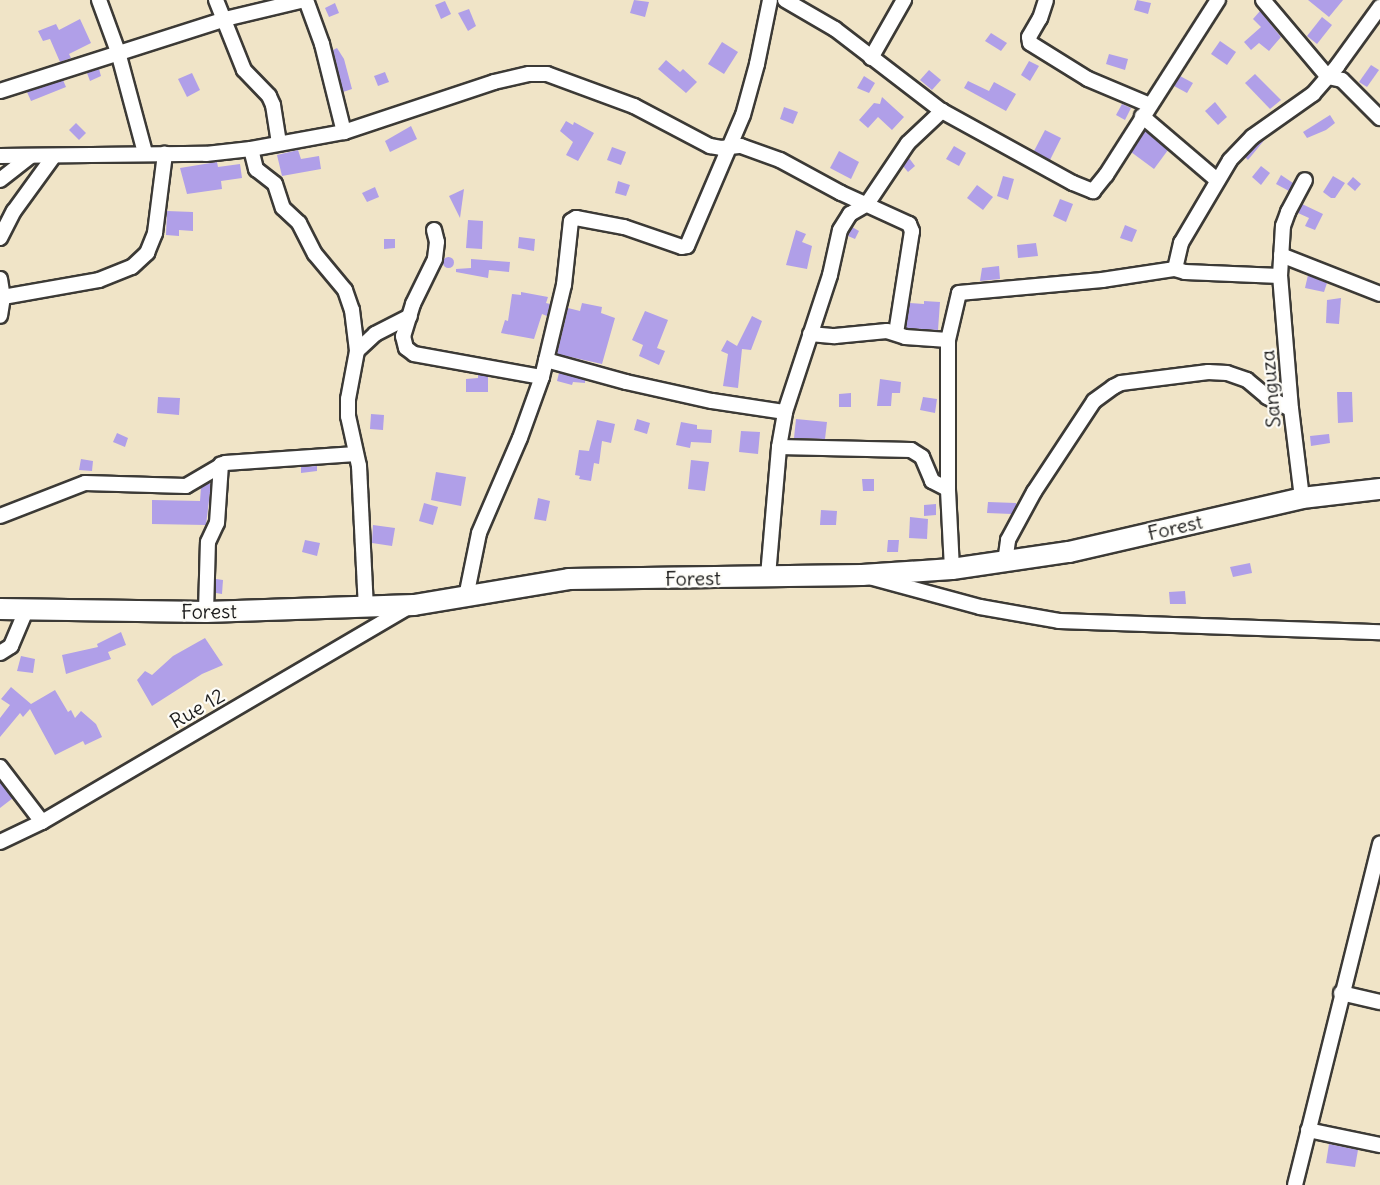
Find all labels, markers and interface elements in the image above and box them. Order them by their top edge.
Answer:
street label: Sanguza [1255,349,1285,429]
street label: Forest [1145,509,1205,545]
street label: Forest [665,566,721,590]
street label: Forest [181,599,237,623]
street label: Rue 12 [166,683,228,733]

